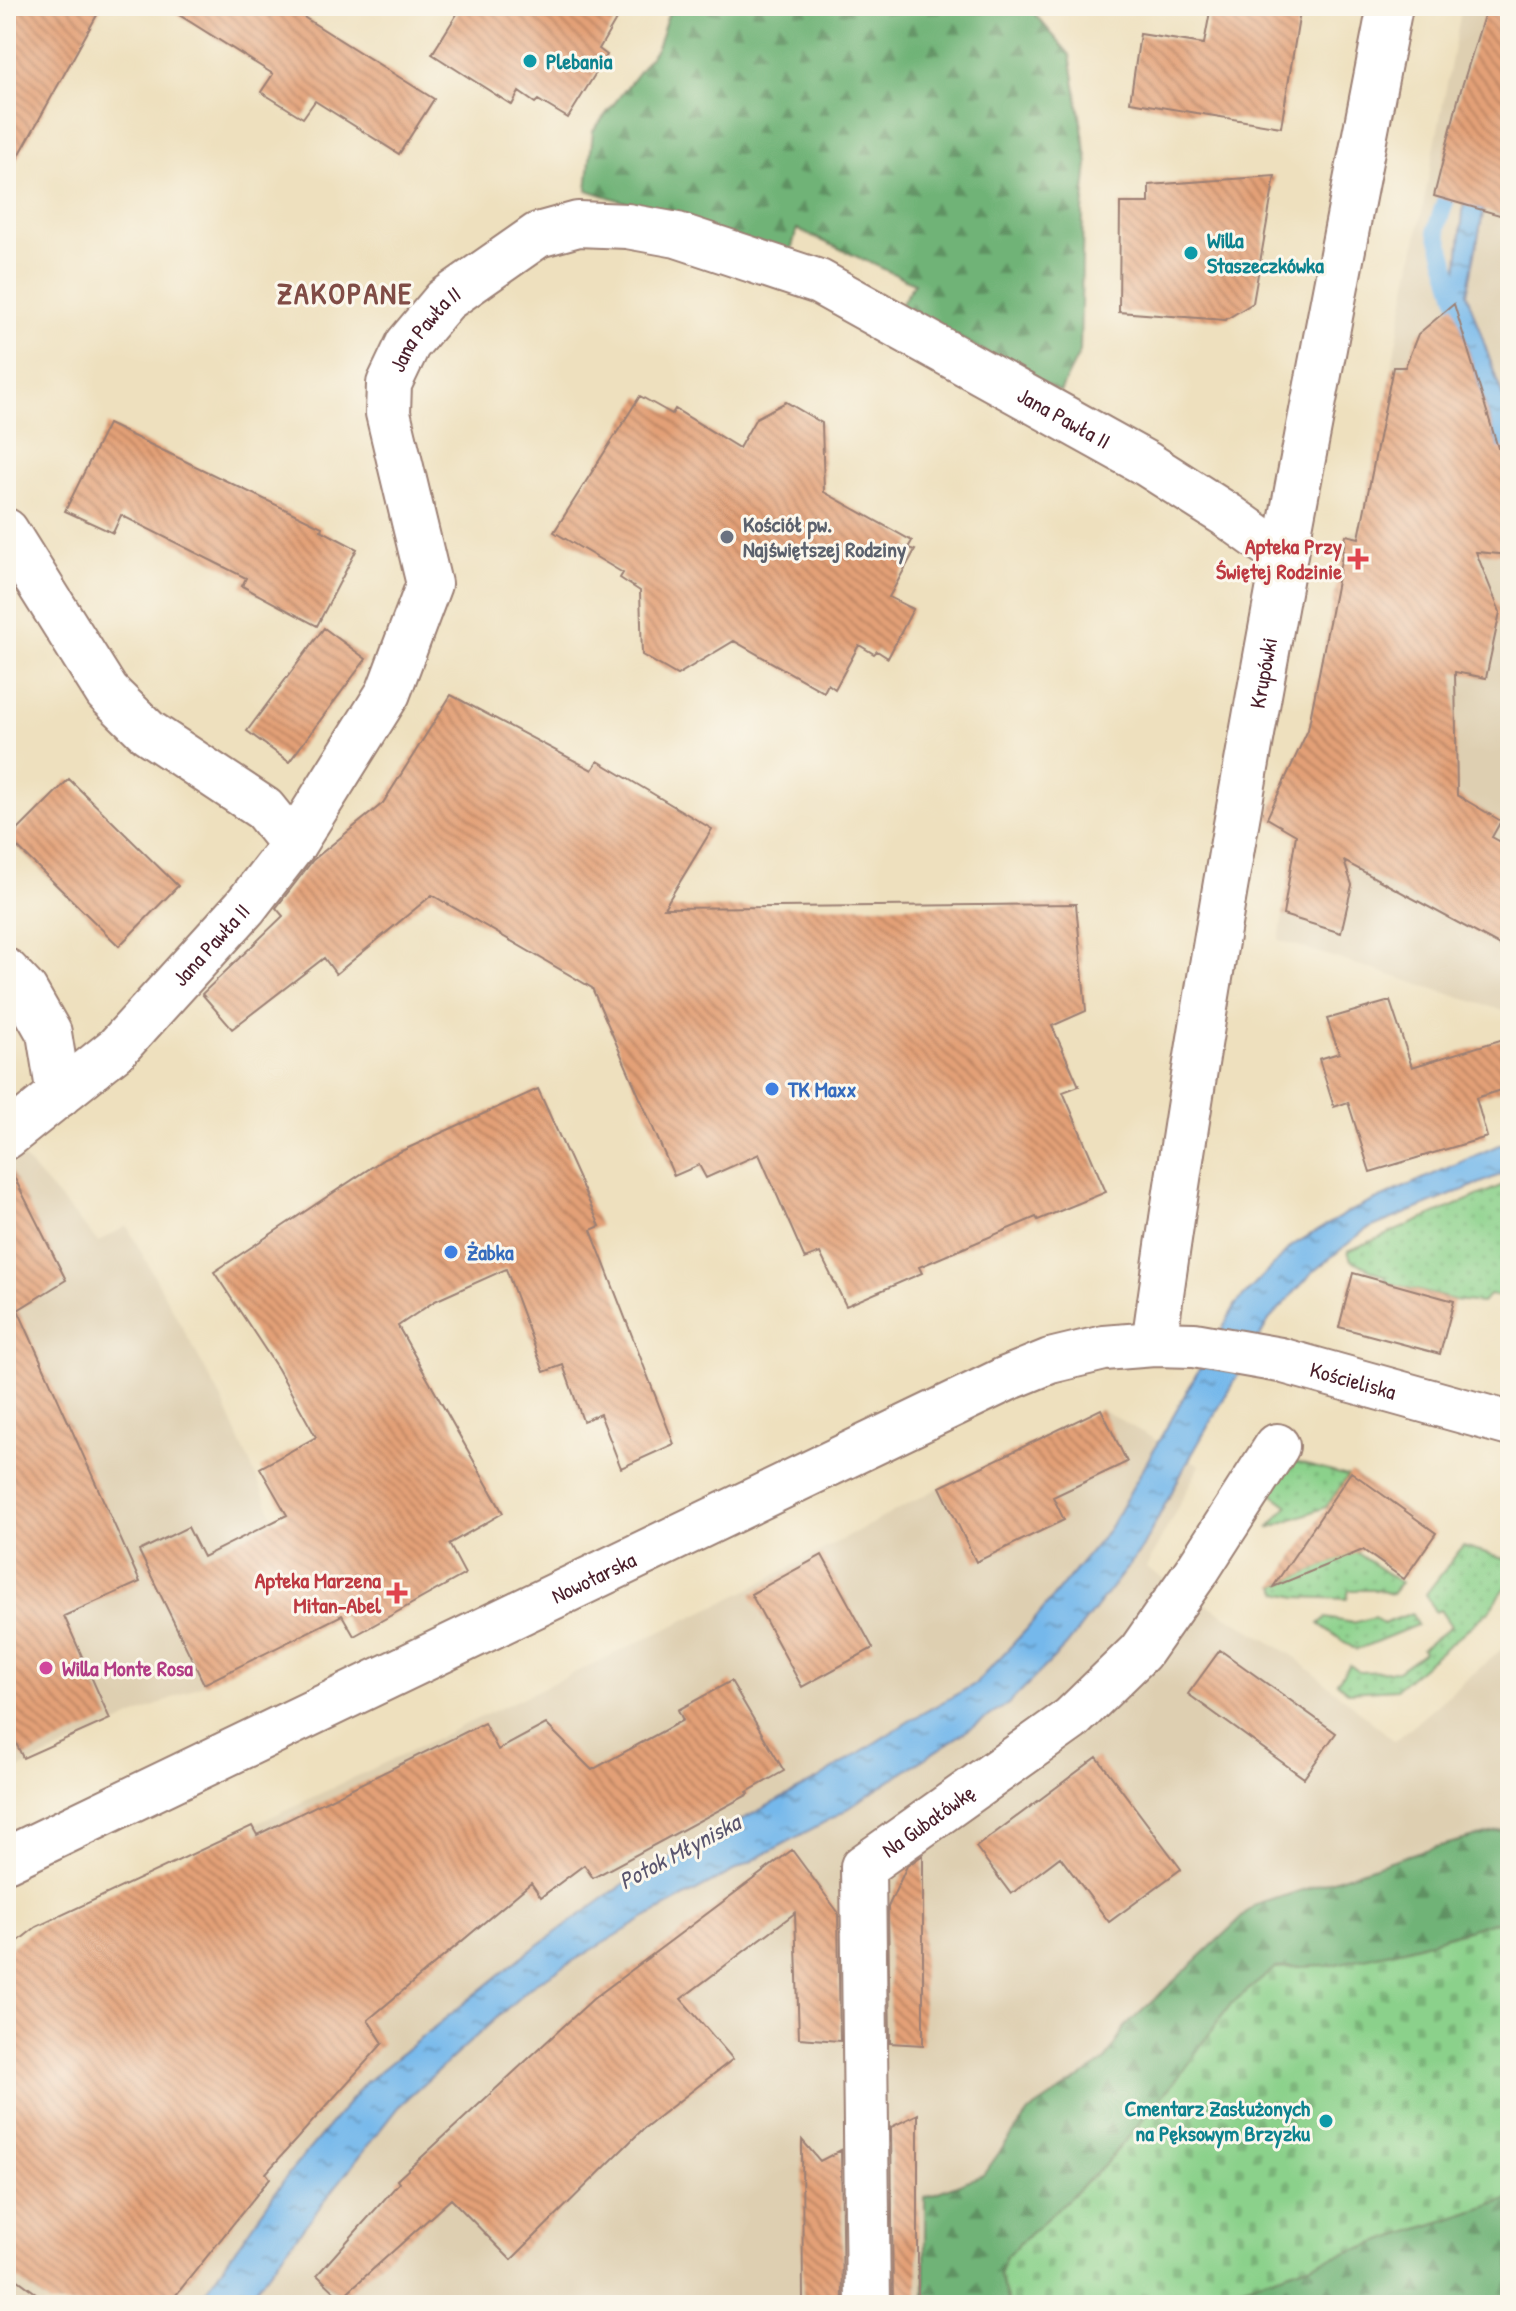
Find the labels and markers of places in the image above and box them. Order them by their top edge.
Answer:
place label: Plebania [546,46,613,76]
marker: Plebania [521,52,539,70]
place label: Willa Staszeczkówka [1207,225,1324,280]
marker: Willa Staszeczkówka [1182,244,1200,262]
place label: Kościół pw. Najświętszej Rodziny [743,509,907,565]
marker: Kościół pw. Najświętszej Rodziny [718,528,736,546]
place label: Apteka Przy Świętej Rodzinie [1216,531,1343,586]
marker: Apteka Przy Świętej Rodzinie [1349,550,1367,568]
place label: TK Maxx [787,1074,856,1104]
marker: TK Maxx [763,1080,781,1098]
place label: Żabka [467,1237,514,1267]
marker: Żabka [442,1243,460,1261]
place label: Apteka Marzena Mitan-Abel [255,1565,382,1620]
marker: Apteka Marzena Mitan-Abel [388,1584,406,1602]
place label: Willa Monte Rosa [62,1653,193,1683]
marker: Willa Monte Rosa [37,1659,55,1677]
place label: Cmentarz Zasłużonych na Pęksowym Brzyzku [1124,2093,1311,2149]
marker: Cmentarz Zasłużonych na Pęksowym Brzyzku [1317,2112,1335,2130]

